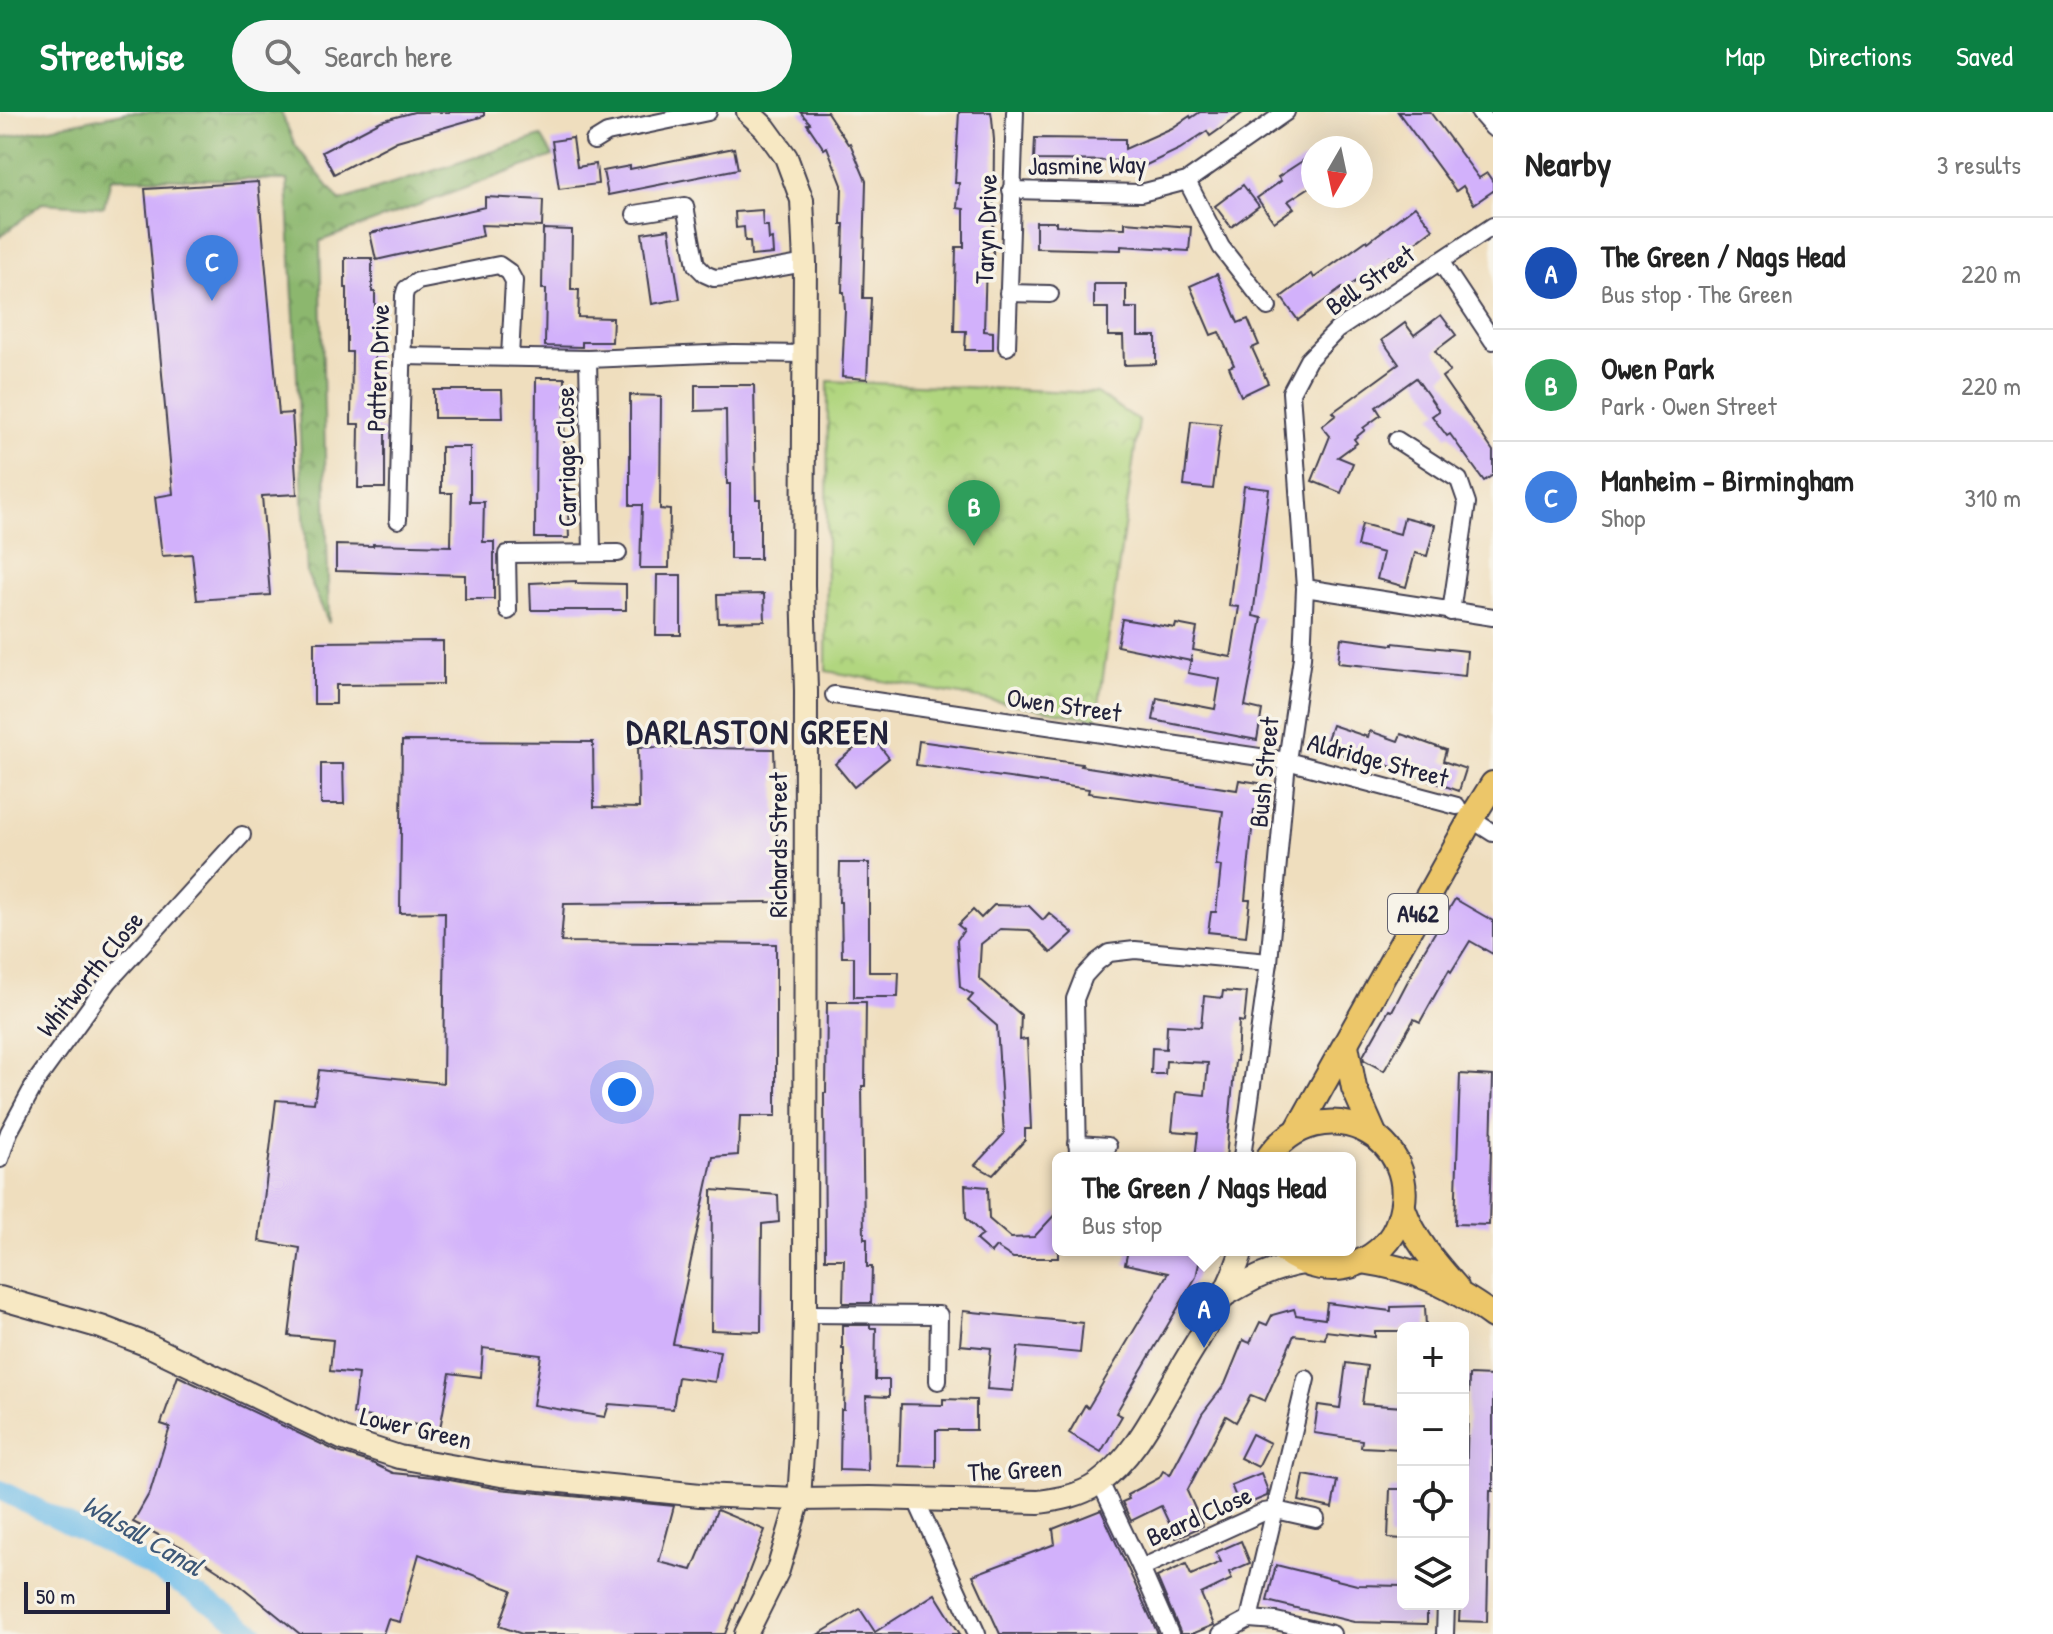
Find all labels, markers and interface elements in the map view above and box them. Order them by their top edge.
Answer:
search box [232,20,792,92]
text: Streetwise [40,30,184,82]
icon: search [260,34,304,78]
text: Search here [324,36,453,76]
text: Map [1725,37,1765,75]
text: Directions [1809,37,1912,75]
text: Saved [1956,37,2013,75]
north arrow [1301,136,1373,208]
text: Nearby [1525,141,1611,187]
street label: Jasmine Way [1027,146,1147,183]
text: 3 results [1937,147,2021,182]
street label: Taryn Drive [966,173,1005,285]
pin: C [186,235,238,301]
street label: Bell Street [1318,236,1422,323]
text: The Green / Nags Head [1601,236,1845,276]
text: A [1545,256,1557,291]
text: 220 m [1961,256,2021,291]
text: Bus stop · The Green [1601,276,1793,311]
street label: Pattern Drive [358,304,397,432]
text: Owen Park [1601,348,1714,388]
text: B [1544,368,1558,403]
text: 220 m [1961,368,2021,403]
street label: Carriage Close [547,387,584,527]
text: Park · Owen Street [1601,388,1777,423]
text: Manheim - Birmingham [1601,460,1854,500]
pin: B [948,480,1000,546]
text: C [1544,480,1558,515]
text: 310 m [1965,480,2021,515]
text: Shop [1601,500,1645,535]
street label: Owen Street [1005,679,1125,730]
district label: DARLASTON GREEN [626,709,890,755]
street label: Bush Street [1240,714,1287,829]
street label: Aldridge Street [1304,724,1453,795]
street label: Richards Street [760,771,795,918]
road number: A462 [1388,894,1448,934]
street label: Whitworth Close [28,904,151,1044]
your location [602,1072,642,1112]
popup [1052,1152,1356,1256]
text: The Green / Nags Head [1082,1167,1326,1207]
text: Bus stop [1082,1207,1162,1242]
pin: A [1178,1282,1230,1348]
map controls [1397,1322,1469,1610]
button: + [1397,1322,1469,1394]
button: − [1397,1394,1469,1466]
street label: Lower Green [357,1398,475,1457]
street label: The Green [967,1450,1063,1489]
button: locate [1397,1466,1469,1538]
street label: Beard Close [1141,1477,1257,1554]
water label: Walsall Canal [76,1485,212,1586]
button: layers [1397,1538,1469,1610]
scale bar [24,1578,170,1614]
text: 50 m [36,1581,75,1611]

